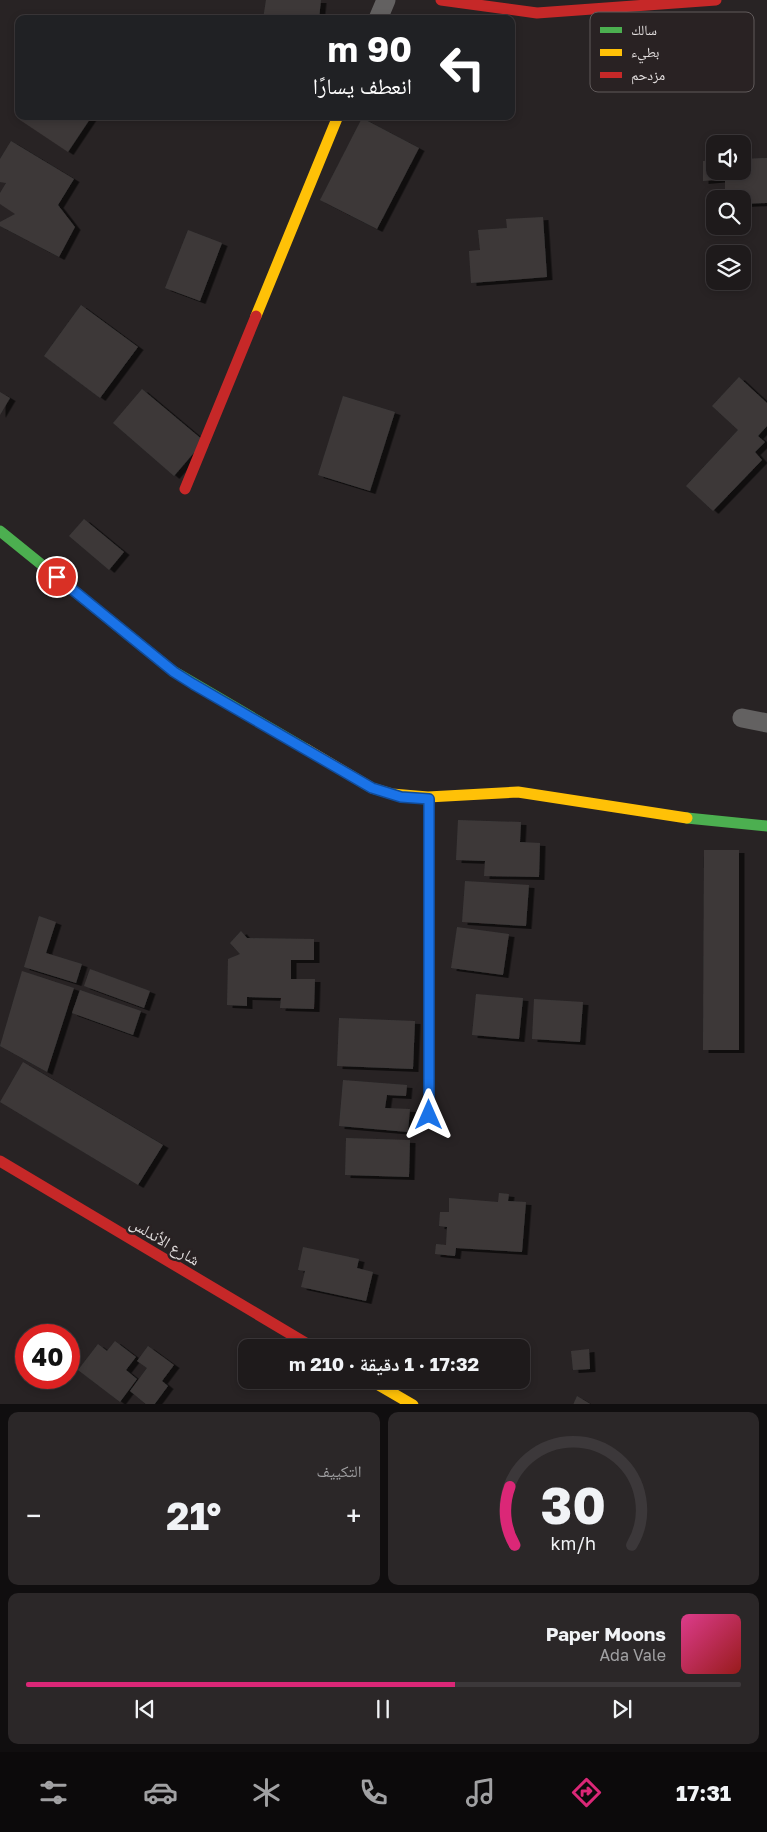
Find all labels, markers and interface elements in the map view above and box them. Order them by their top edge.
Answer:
legend [590,12,754,92]
text: سالك [631,21,657,38]
text: 90 m [328,28,412,70]
icon: left [430,35,495,100]
text: بطيء [631,43,660,64]
text: مزدحم [631,66,665,85]
text: انعطف يسارًا [313,72,412,99]
map controls [706,135,751,290]
button: sound [706,135,751,180]
button: search [706,190,751,235]
button: layers [706,245,751,290]
pin [36,556,78,598]
icon: arrive [43,563,71,591]
position arrow [402,1088,454,1140]
street label: شارع الأندلس [126,1212,204,1271]
speed limit sign: 40 [15,1324,80,1389]
text: 17:32 · 1 دقيقة · 210 m [289,1352,479,1375]
text: التكييف [317,1461,362,1481]
text: 30 [540,1473,606,1535]
text: 21° [166,1493,221,1538]
text: − [26,1499,41,1532]
text: + [346,1499,362,1532]
text: km/h [551,1532,596,1554]
text: Paper Moons [546,1622,666,1645]
text: Ada Vale [600,1645,666,1665]
icon: previous [131,1695,159,1723]
icon: pause [369,1695,397,1723]
icon: next [608,1695,636,1723]
icon: filters [36,1775,71,1810]
icon: car [143,1775,178,1810]
icon: climate [249,1775,284,1810]
icon: phone [356,1775,391,1810]
icon: music [463,1775,498,1810]
icon: directions [569,1775,604,1810]
text: 17:31 [676,1779,731,1806]

